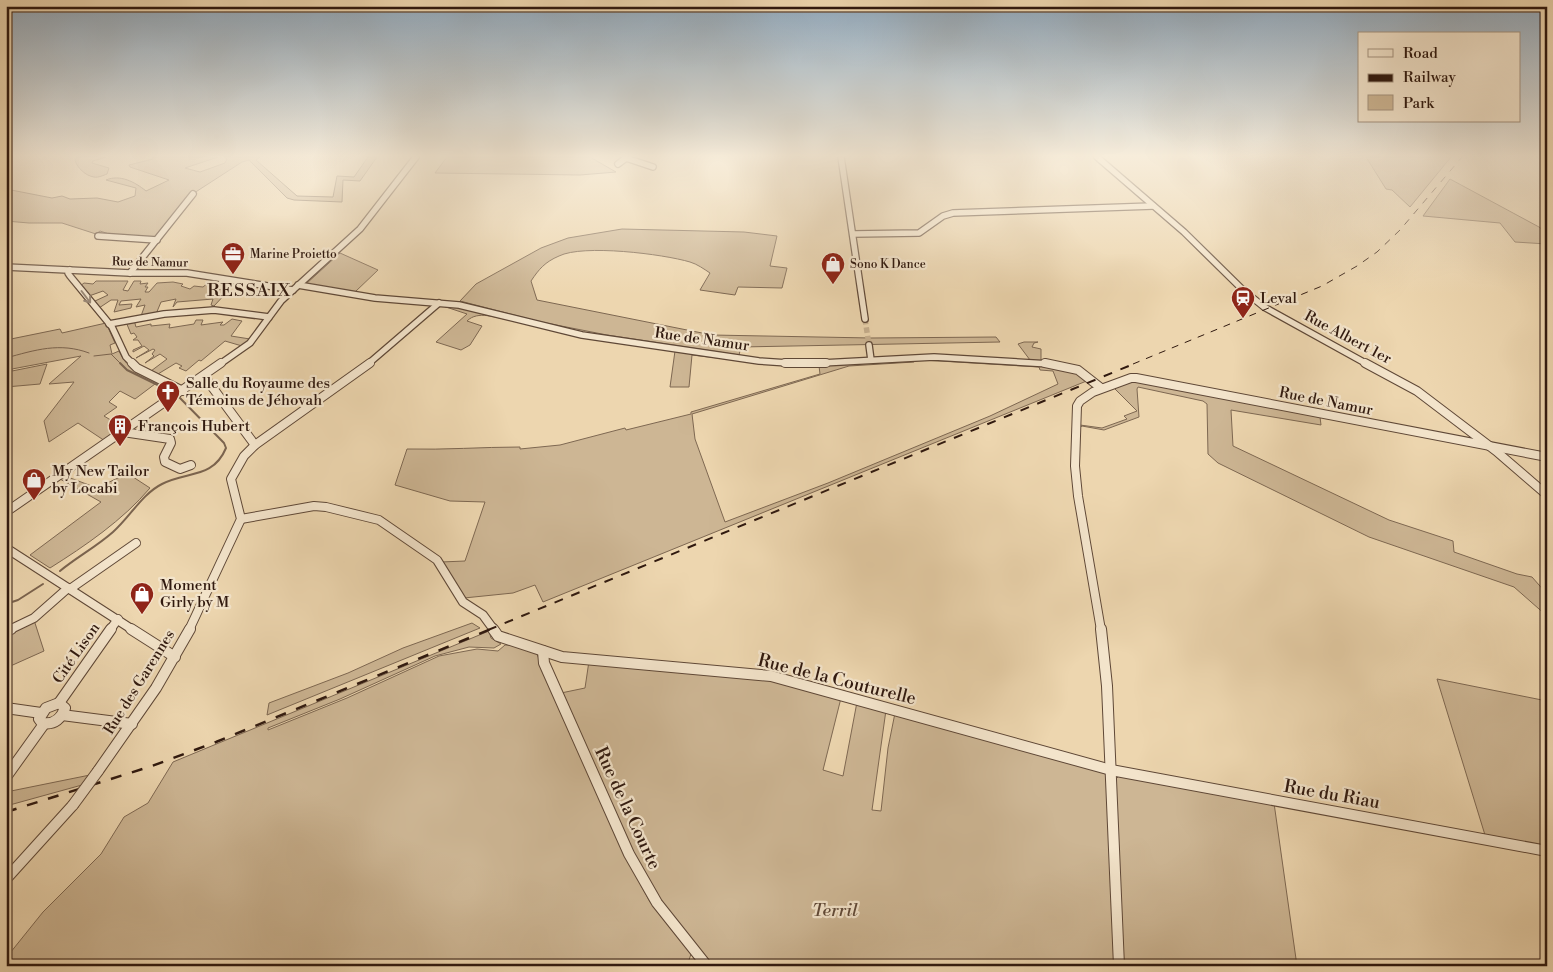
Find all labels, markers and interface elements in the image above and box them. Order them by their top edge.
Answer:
legend [1358,32,1520,122]
text: Road [1403,44,1438,63]
text: Railway [1403,68,1457,87]
text: Park [1403,94,1435,113]
office icon: Marine Proietto [220,241,246,275]
place label: Marine Proietto [250,247,337,262]
shop icon: Sono K Dance [820,251,846,285]
street label: Rue de Namur [112,254,188,271]
place label: Sono K Dance [850,257,926,272]
district label: RESSAIX [207,279,291,302]
station icon: Leval [1230,285,1256,319]
place label: Leval [1260,289,1297,308]
one-way arrow [81,290,91,304]
street label: Rue Albert 1er [1301,306,1395,369]
street label: Rue de Namur [653,323,751,356]
place label: Salle du Royaume des Témoins de Jéhovah [186,374,330,410]
church icon: Salle du Royaume des Témoins de Jéhovah [155,379,181,413]
street label: Rue de Namur [1277,383,1375,420]
building icon: François Hubert [107,413,133,447]
place label: François Hubert [138,417,251,436]
place label: My New Tailor by Locabi [52,462,150,498]
shop icon: My New Tailor by Locabi [21,467,47,501]
place label: Moment Girly by M [160,576,230,612]
shop icon: Moment Girly by M [129,581,155,615]
street label: Cité Lison [49,619,104,687]
street label: Rue des Garennes [100,626,179,738]
street label: Rue de la Couturelle [755,649,919,710]
street label: Rue de la Courte [589,743,666,873]
street label: Rue du Riau [1282,775,1383,814]
park label: Terril [812,899,858,922]

